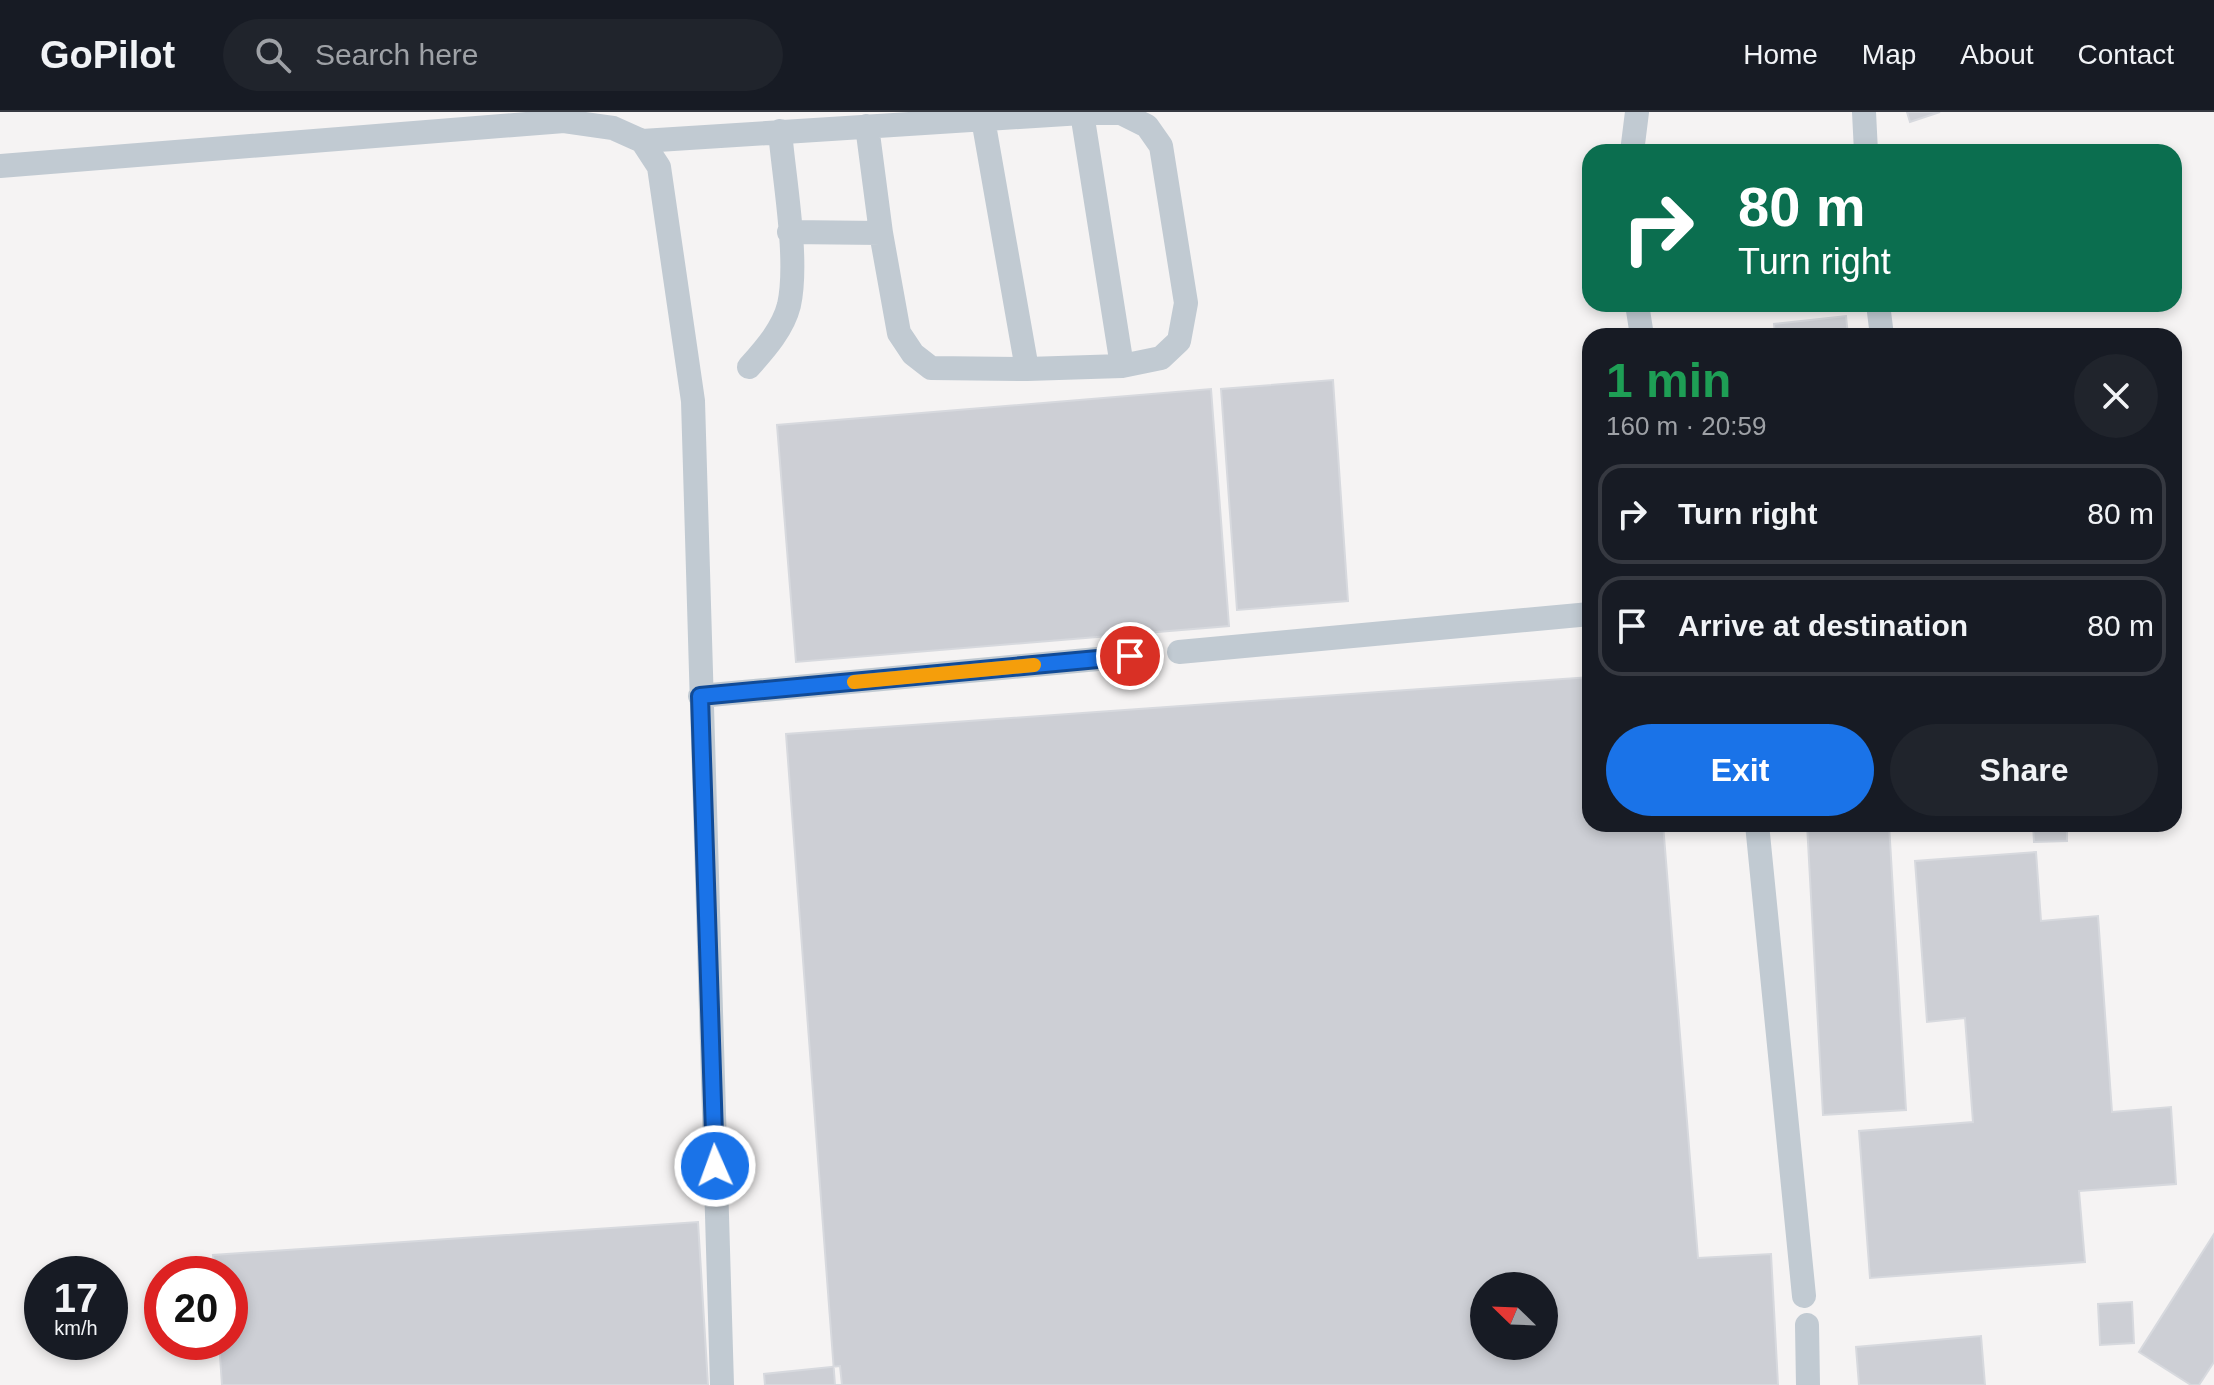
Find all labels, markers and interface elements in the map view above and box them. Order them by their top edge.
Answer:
search box [223,19,783,91]
icon: search [251,33,295,77]
text: GoPilot [40,34,175,76]
text: Search here [315,38,479,71]
text: Home [1743,39,1818,70]
text: Map [1862,39,1916,70]
text: About [1960,39,2034,70]
text: Contact [2078,39,2174,70]
text: 80 m [1738,175,1866,238]
icon: right [1606,176,1710,280]
text: Turn right [1738,241,1891,282]
text: 1 min [1606,354,1731,407]
button: close [2074,354,2158,438]
text: 160 m · 20:59 [1606,411,1766,441]
icon: right [1610,492,1654,536]
text: Turn right [1678,497,1817,530]
text: 80 m [2087,497,2154,530]
icon: arrive [1610,604,1654,648]
text: Arrive at destination [1678,609,1968,642]
text: 80 m [2087,609,2154,642]
pin [1096,622,1164,690]
icon: arrive [1108,634,1152,678]
button: Exit [1606,724,1874,816]
button: Share [1890,724,2158,816]
position arrow [673,1124,757,1208]
speed limit sign: 20 [144,1256,248,1360]
north arrow [1470,1272,1558,1360]
map controls [1470,1272,1558,1360]
text: 17 [54,1276,98,1320]
text: km/h [54,1317,98,1339]

